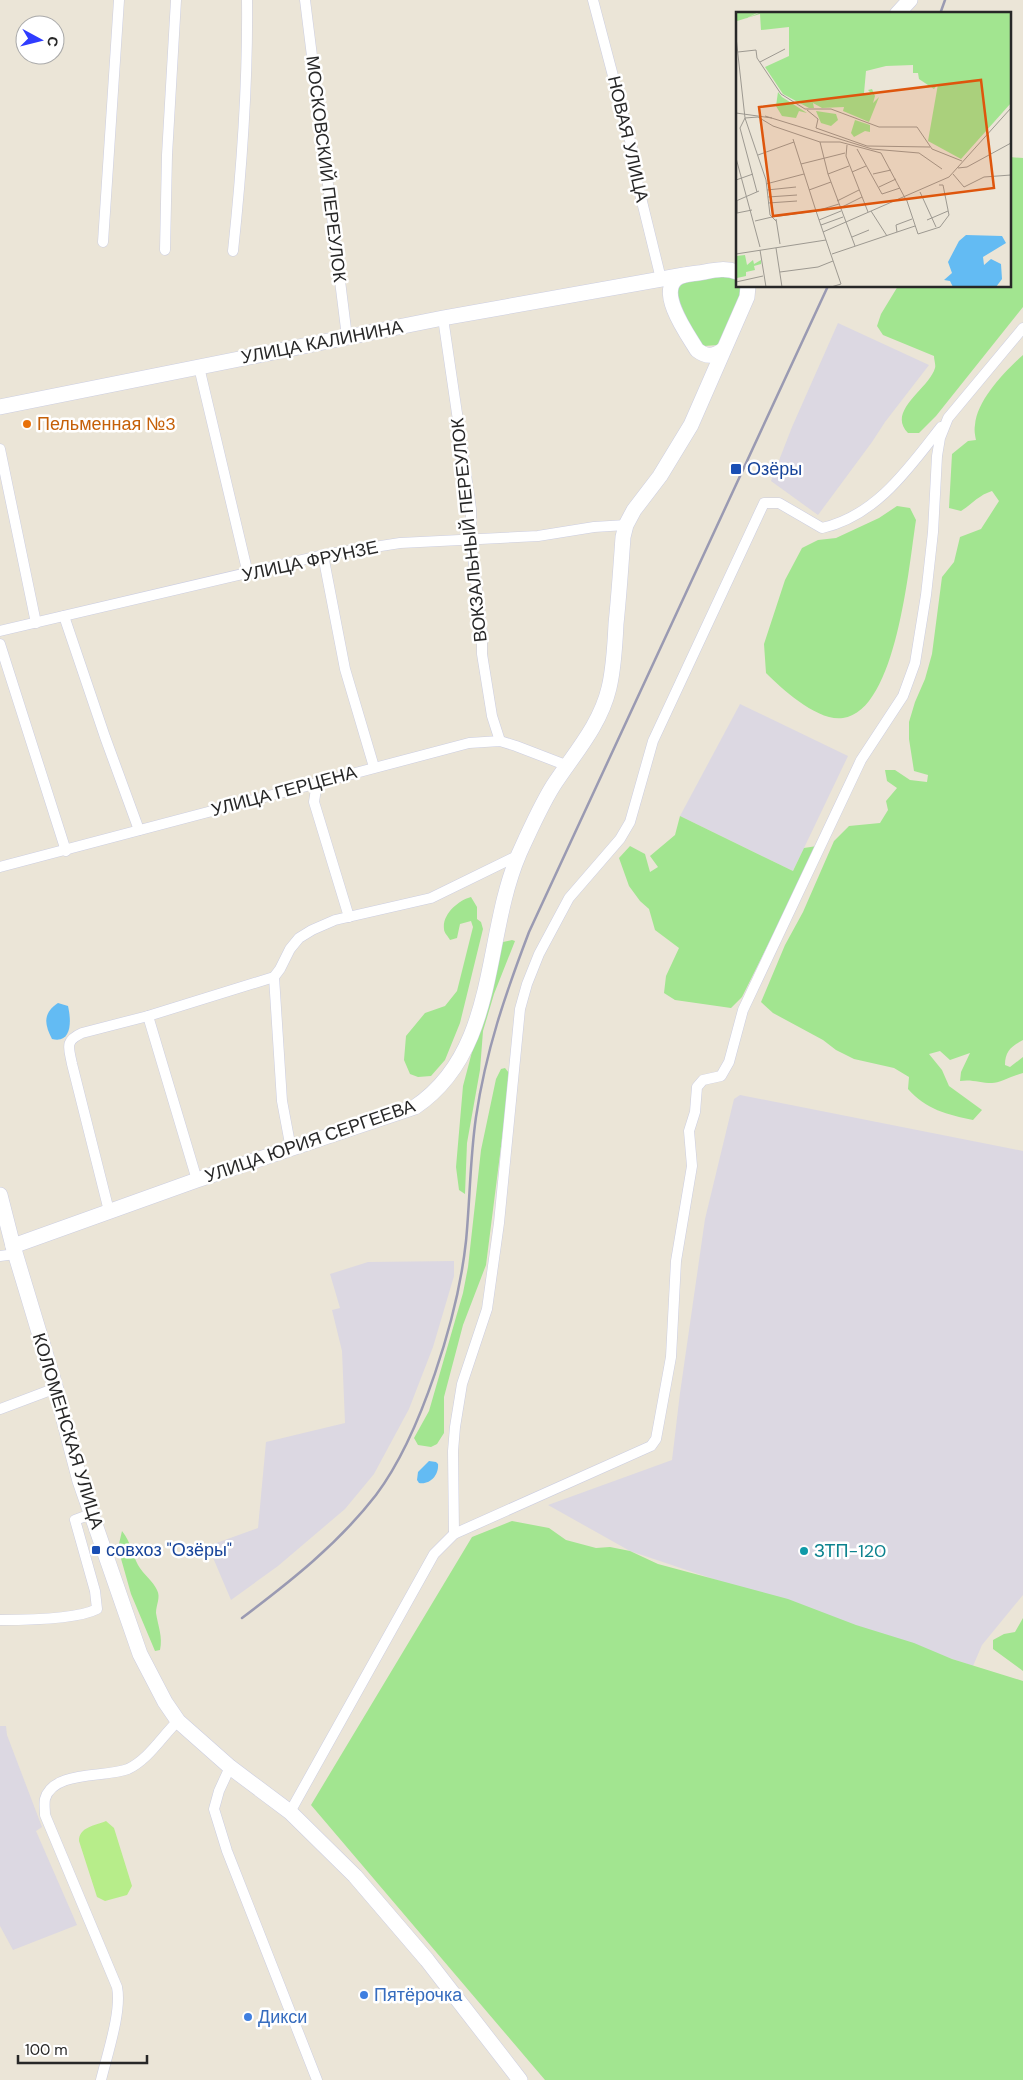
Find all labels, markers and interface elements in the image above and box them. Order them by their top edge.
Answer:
inset map [736,12,1010,288]
north arrow [15,15,65,65]
text: С [43,35,62,48]
street label: МОСКОВСКИЙ ПЕРЕУЛОК [300,54,352,284]
street label: НОВАЯ УЛИЦА [602,73,654,205]
street label: УЛИЦА КАЛИНИНА [239,315,405,369]
place label: Пельменная №3 [37,412,176,436]
street label: ВОКЗАЛЬНЫЙ ПЕРЕУЛОК [445,416,493,643]
marker: Пельменная №3 [21,418,33,430]
place label: Озёры [747,457,802,481]
marker: Озёры [729,462,743,476]
street label: УЛИЦА ФРУНЗЕ [240,535,380,587]
street label: УЛИЦА ГЕРЦЕНА [209,760,359,822]
street label: УЛИЦА ЮРИЯ СЕРГЕЕВА [202,1094,418,1188]
street label: КОЛОМЕНСКАЯ УЛИЦА [27,1330,109,1532]
place label: совхоз "Озёры" [106,1538,232,1562]
place label: ЗТП-120 [814,1539,886,1563]
marker: совхоз "Озёры" [90,1544,102,1556]
marker: ЗТП-120 [798,1545,810,1557]
place label: Пятёрочка [374,1983,463,2007]
marker: Пятёрочка [358,1989,370,2001]
place label: Дикси [258,2005,307,2029]
marker: Дикси [242,2011,254,2023]
scale bar [18,2032,146,2064]
text: 100 m [25,2040,68,2060]

